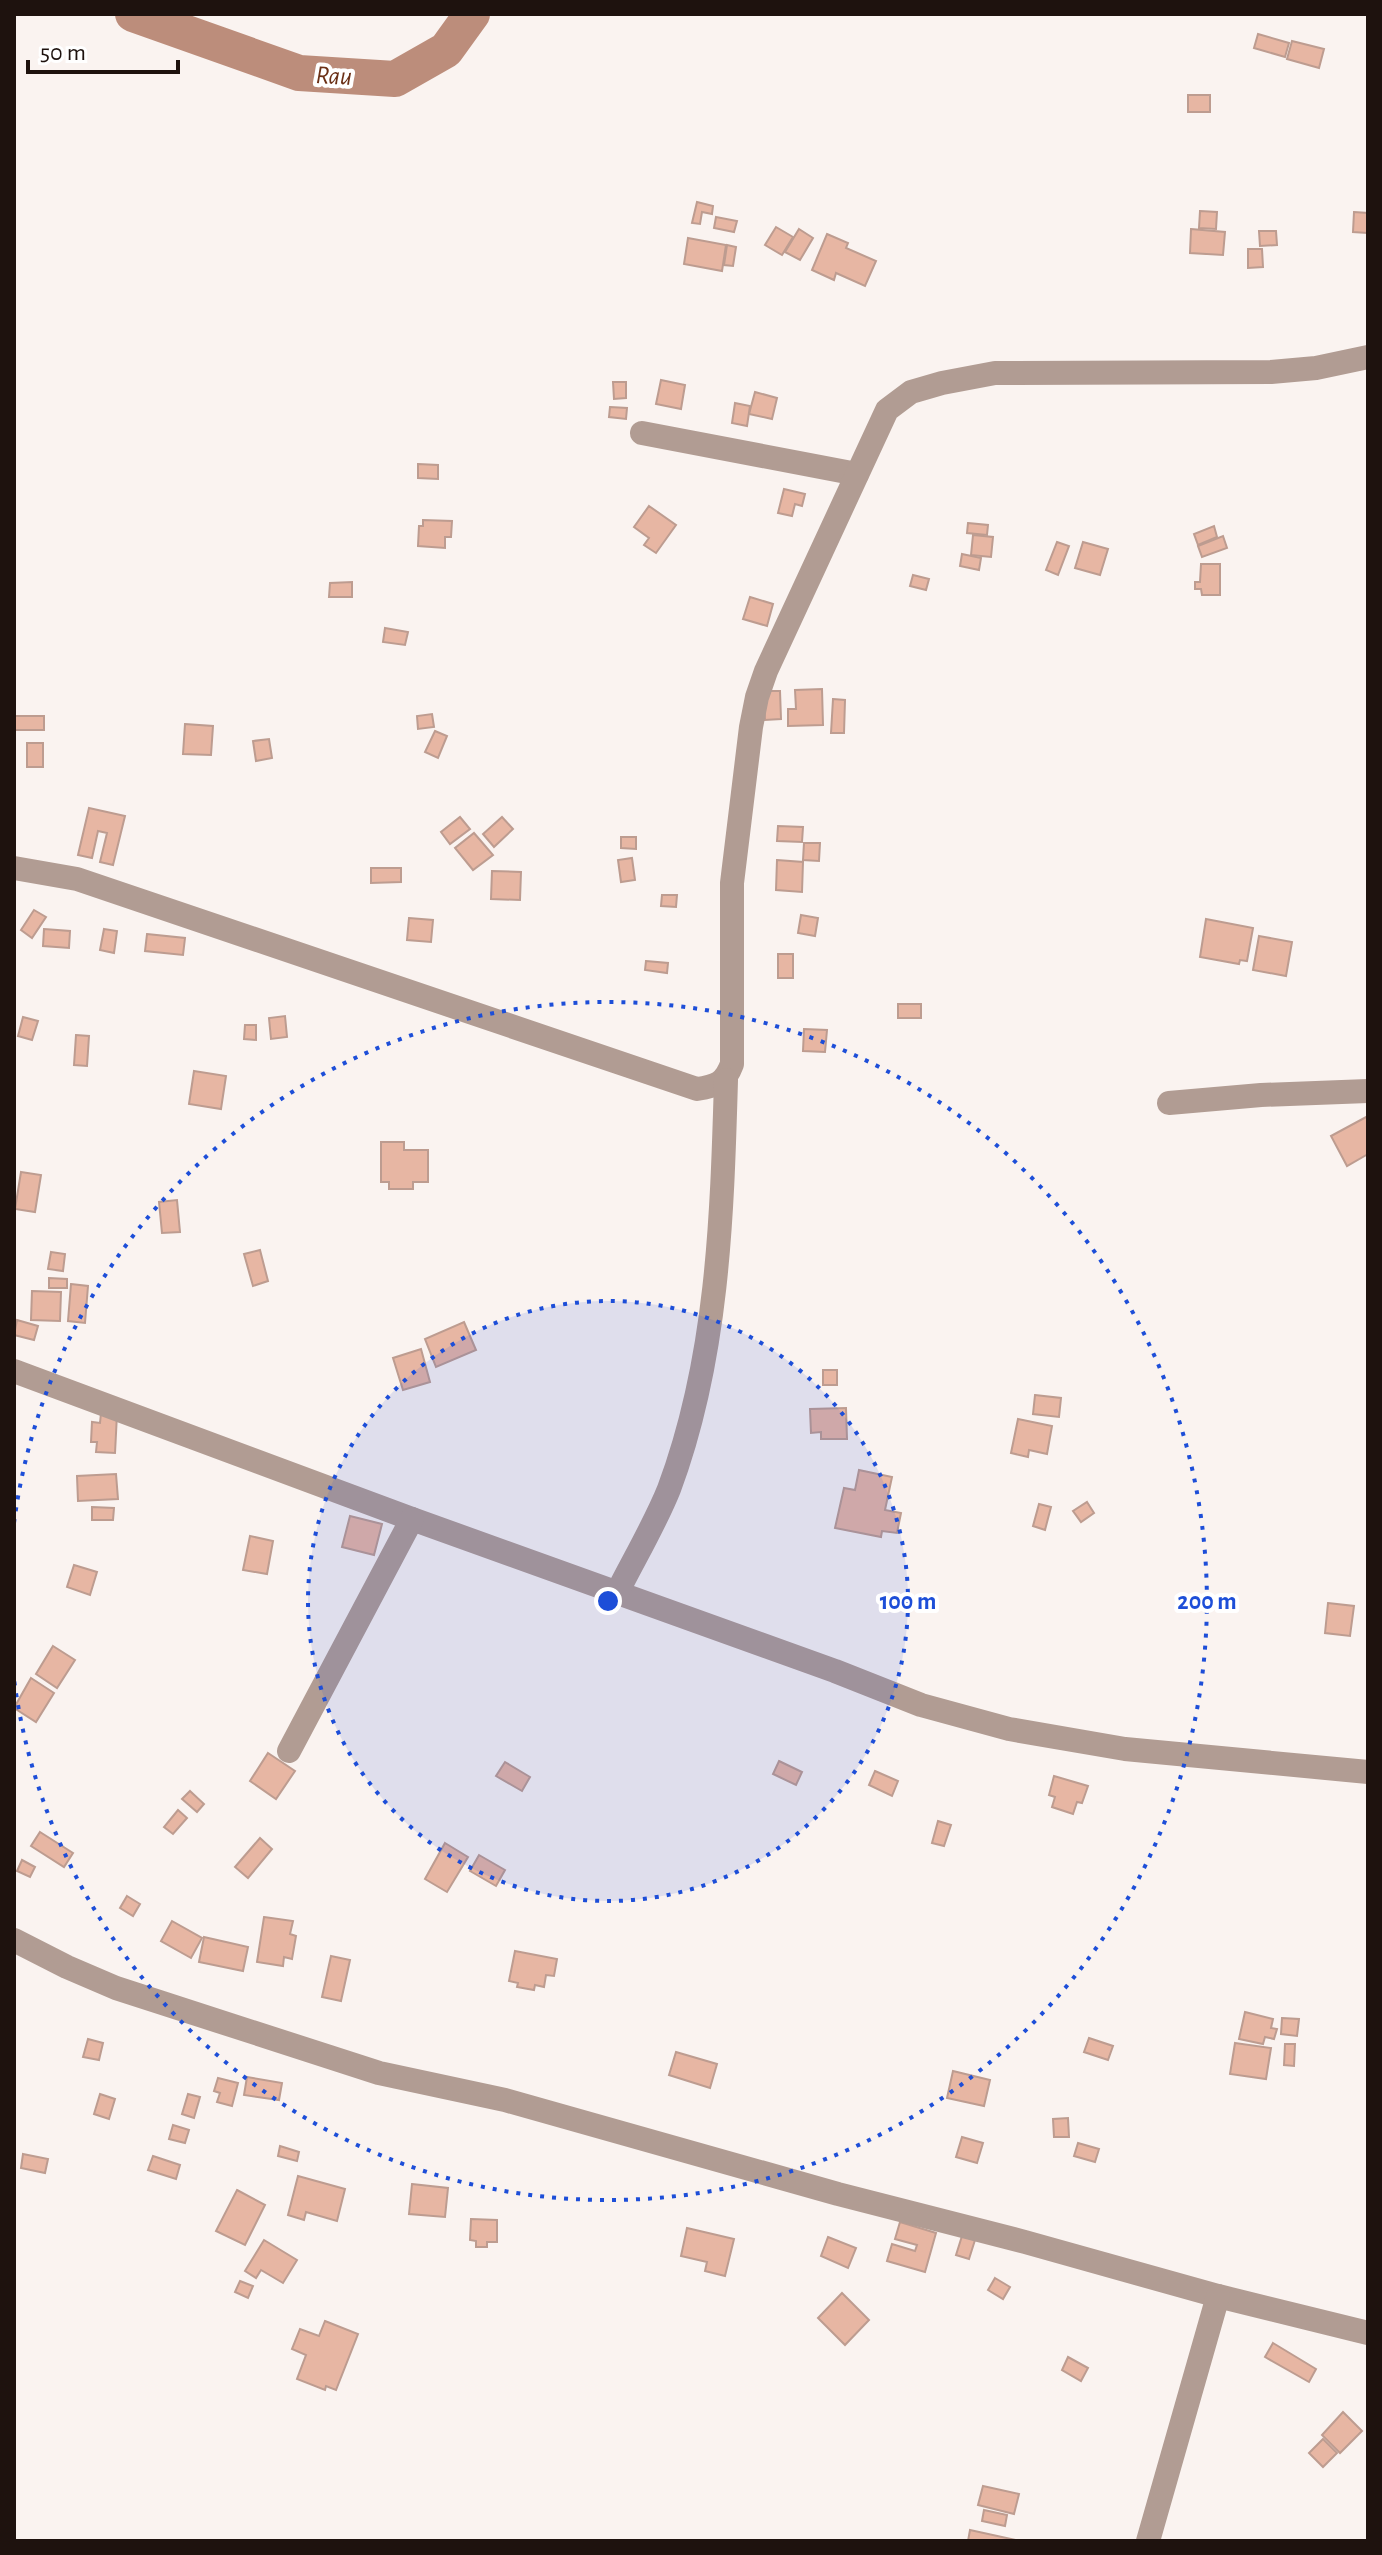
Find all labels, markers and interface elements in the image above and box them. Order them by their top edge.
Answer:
scale bar [28,24,178,74]
text: 50 m [40,41,86,65]
water label: Rau [315,62,353,90]
centre of rings [594,1587,622,1615]
text: 100 m [880,1590,936,1614]
text: 200 m [1177,1590,1237,1614]

